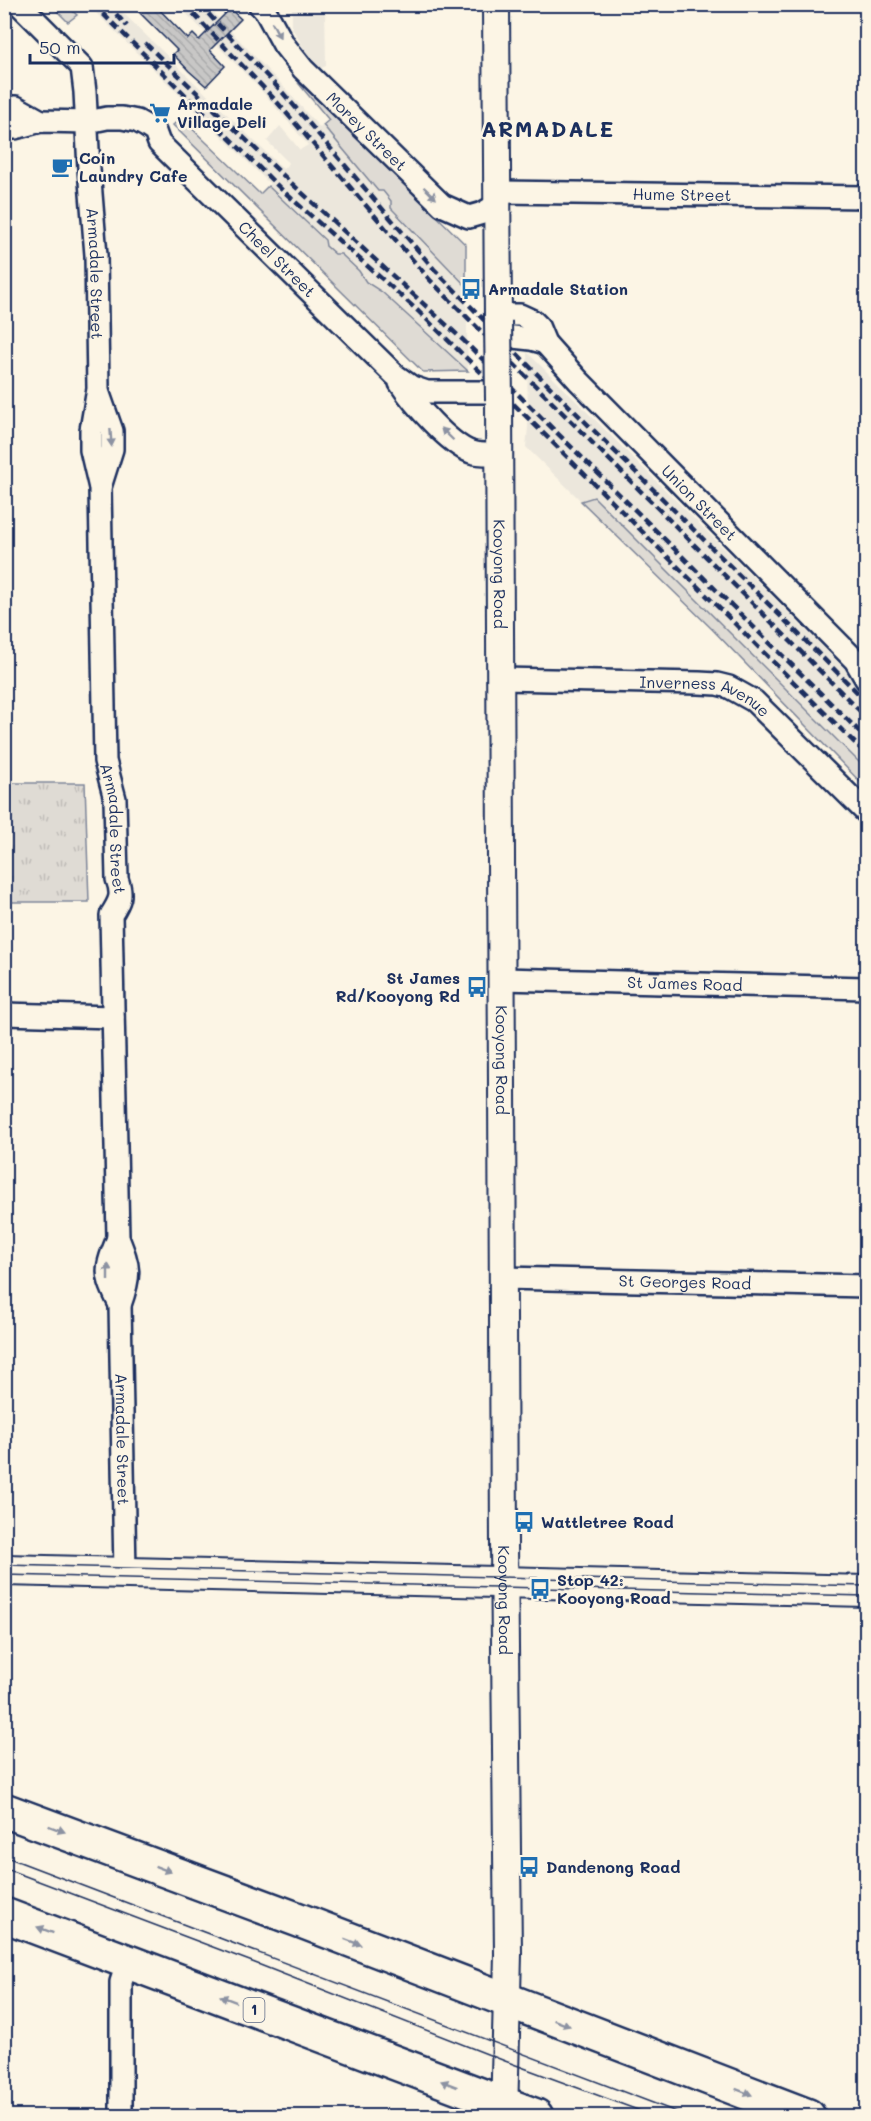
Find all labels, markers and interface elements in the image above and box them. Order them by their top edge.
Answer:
one-way arrow [271,22,281,39]
scale bar [30,27,174,65]
text: 50 m [39,35,81,59]
street label: Morey Street [322,87,412,175]
place label: Armadale Village Deli [177,93,267,132]
supermarket icon: Armadale Village Deli [148,101,172,125]
district label: ARMADALE [481,114,615,143]
place label: Coin Laundry Cafe [79,147,187,186]
cafe icon: Coin Laundry Cafe [50,155,74,179]
street label: Hume Street [632,183,732,205]
one-way arrow [422,186,437,200]
street label: Armadale Street [82,207,108,339]
street label: Cheel Street [234,216,321,301]
bus stop icon: Armadale Station [459,277,483,301]
place label: Armadale Station [488,278,628,299]
one-way arrow [440,428,455,441]
one-way arrow [107,429,116,448]
street label: Union Street [658,460,742,545]
street label: Kooyong Road [490,519,511,629]
street label: Inverness Avenue [639,671,775,721]
street label: Armadale Street [96,761,131,895]
place label: St James Rd/Kooyong Rd [335,967,460,1006]
street label: St James Road [627,971,743,995]
bus stop icon: St James Rd/Kooyong Rd [465,975,489,999]
street label: Kooyong Road [492,1005,513,1115]
one-way arrow [103,1262,113,1281]
street label: St Georges Road [619,1270,751,1293]
street label: Armadale Street [111,1373,135,1505]
bus stop icon: Wattletree Road [512,1510,536,1534]
place label: Wattletree Road [541,1511,674,1532]
street label: Kooyong Road [494,1545,516,1655]
place label: Stop 42: Kooyong Road [557,1569,671,1608]
bus stop icon: Stop 42: Kooyong Road [528,1577,552,1601]
one-way arrow [48,1825,66,1835]
bus stop icon: Dandenong Road [517,1855,541,1879]
place label: Dandenong Road [546,1856,680,1877]
one-way arrow [155,1865,173,1875]
one-way arrow [36,1925,54,1935]
one-way arrow [344,1938,362,1947]
one-way arrow [219,1994,237,2004]
road number: 1 [244,1998,264,2022]
one-way arrow [553,2018,571,2028]
one-way arrow [440,2078,458,2088]
one-way arrow [735,2088,753,2097]

